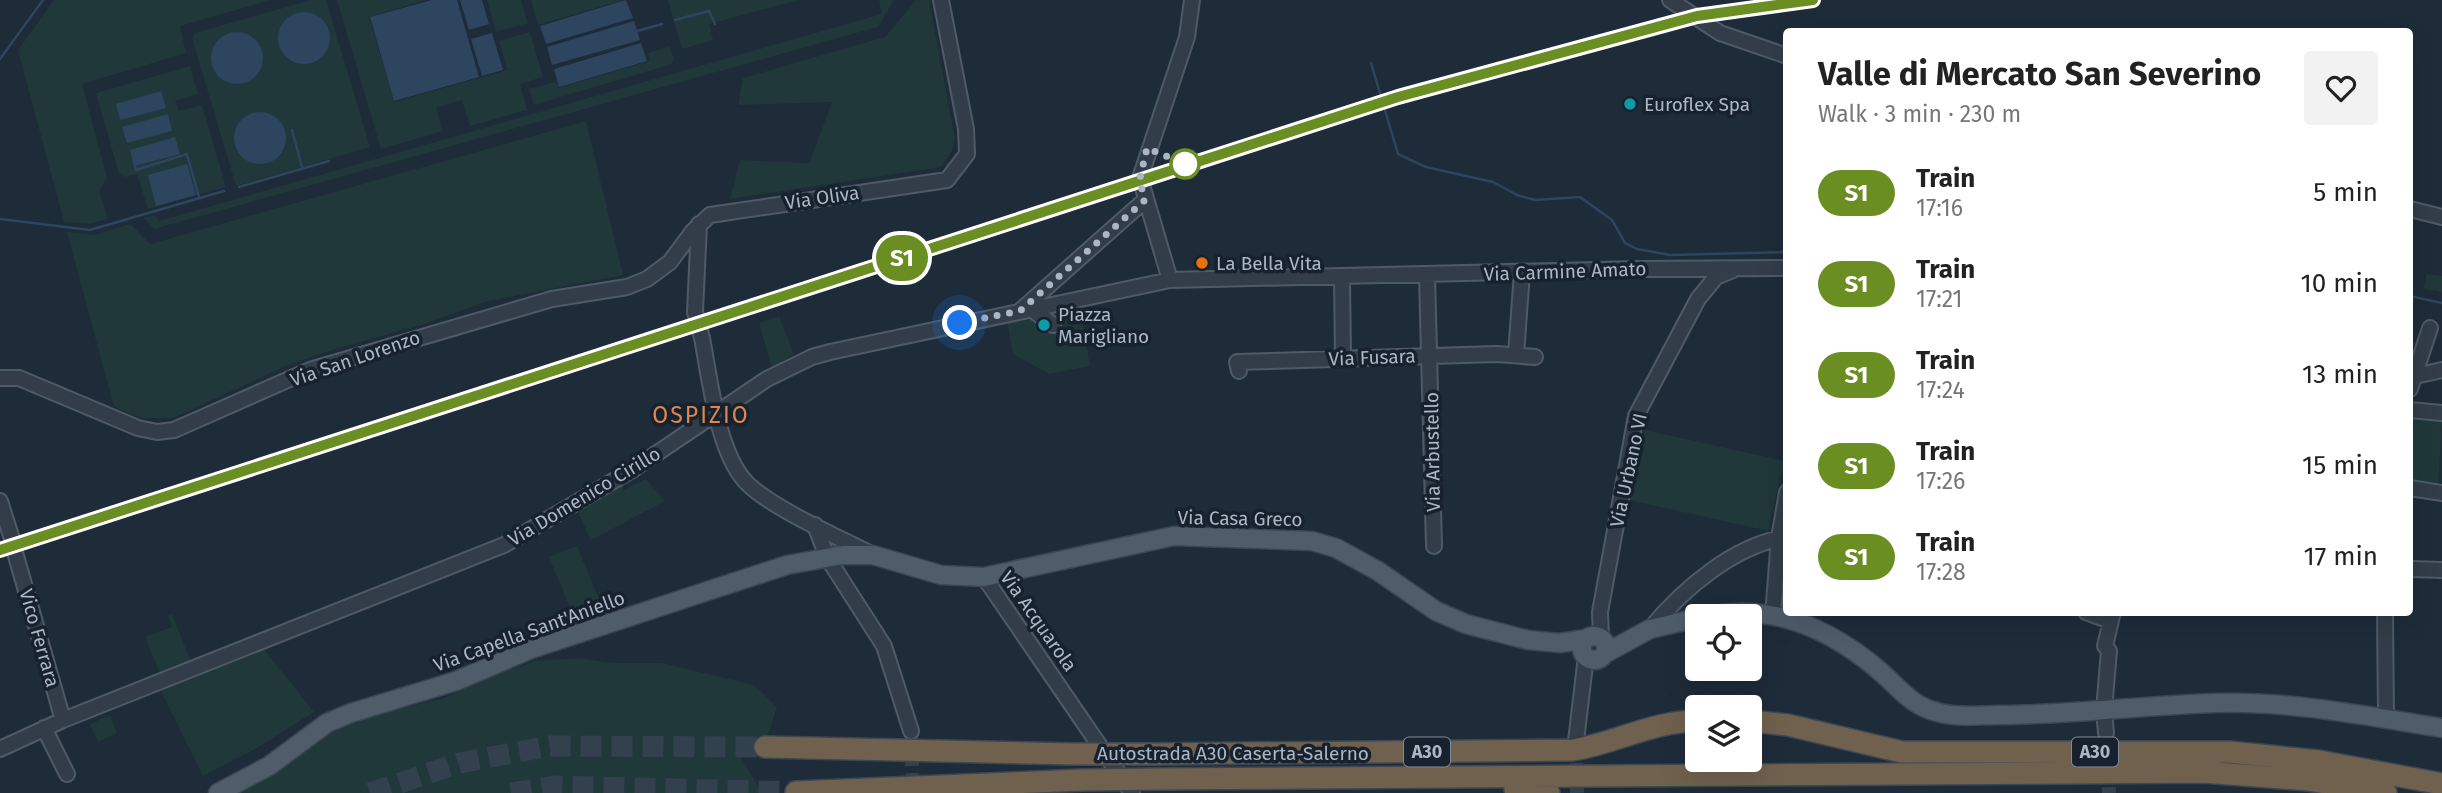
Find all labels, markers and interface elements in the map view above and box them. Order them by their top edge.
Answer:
button: heart [2304,51,2378,125]
text: Valle di Mercato San Severino [1818,54,2261,94]
place label: Euroflex Spa [1644,93,1750,116]
marker: Euroflex Spa [1622,96,1638,112]
text: Walk · 3 min · 230 m [1818,100,2021,128]
unlabelled marker [1170,149,1200,179]
text: Train [1916,163,1975,194]
text: 5 min [2313,177,2378,208]
text: S1 [1845,179,1869,207]
street label: Via Oliva [783,181,861,214]
text: 17:16 [1916,194,1963,222]
line badge: S1 [870,235,934,281]
text: S1 [890,244,914,272]
place label: La Bella Vita [1216,252,1322,275]
text: Train [1916,254,1975,285]
marker: La Bella Vita [1194,255,1210,271]
street label: Via Carmine Amato [1483,257,1647,286]
text: 10 min [2300,268,2378,299]
text: S1 [1845,270,1869,298]
text: 17:21 [1916,285,1962,313]
place label: Piazza Marigliano [1058,303,1149,348]
your location [942,305,977,340]
marker: Piazza Marigliano [1036,317,1052,333]
street label: Via San Lorenzo [287,325,423,391]
street label: Via Fusara [1328,344,1416,371]
text: Train [1916,345,1975,376]
text: 13 min [2302,359,2378,390]
text: S1 [1845,361,1869,389]
text: 17:24 [1916,376,1965,404]
street label: Via Arbustello [1420,392,1445,512]
district label: OSPIZIO [652,401,750,429]
street label: Via Urbano VI [1605,411,1652,529]
text: Train [1916,436,1975,467]
street label: Via Domenico Cirillo [504,442,665,551]
text: 15 min [2302,450,2378,481]
text: S1 [1845,452,1869,480]
text: 17:26 [1916,467,1965,495]
street label: Via Casa Greco [1177,506,1303,531]
text: Train [1916,527,1975,558]
text: 17 min [2303,541,2378,572]
text: S1 [1845,543,1869,571]
text: 17:28 [1916,558,1966,586]
street label: Via Acquarola [996,567,1082,676]
street label: Vico Ferrara [15,586,65,690]
street label: Via Capella Sant'Aniello [430,586,628,677]
map controls [1685,604,1762,772]
button: locate [1685,604,1762,681]
button: layers [1685,695,1762,772]
road number: A30 [1404,738,1450,766]
road number: A30 [2072,738,2118,766]
street label: Autostrada A30 Caserta-Salerno [1097,742,1369,765]

